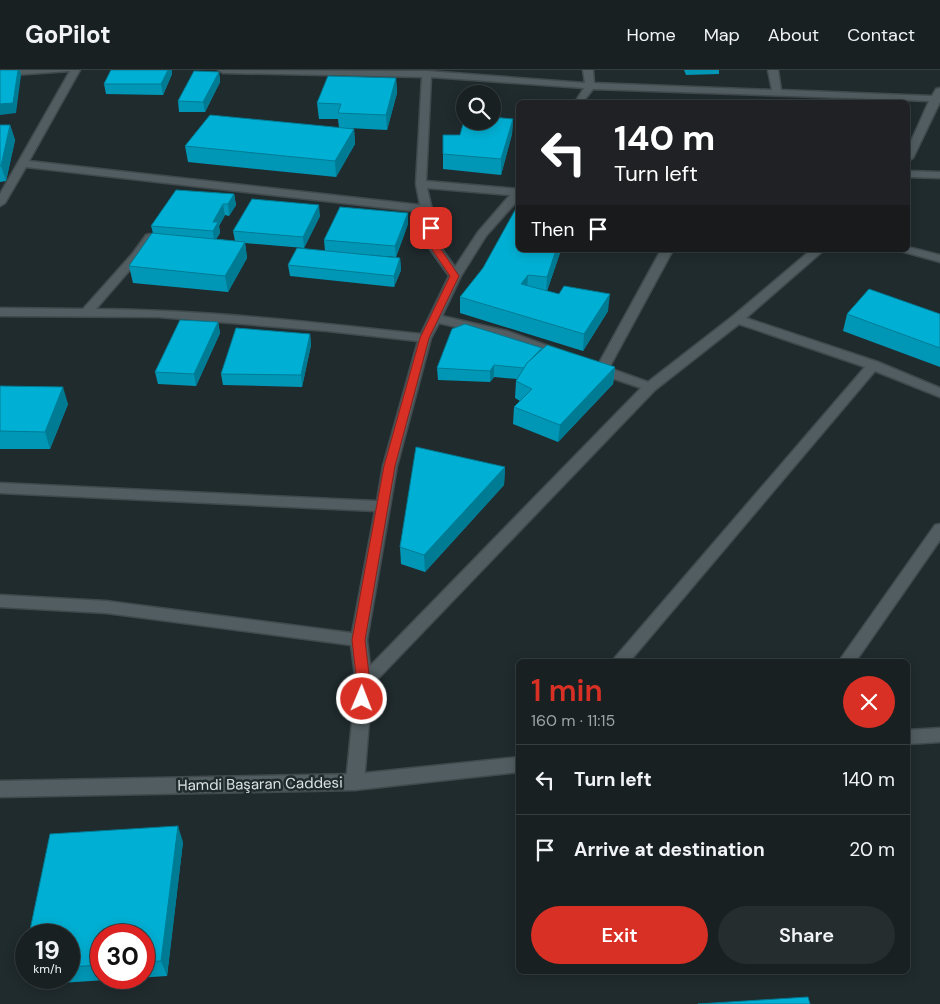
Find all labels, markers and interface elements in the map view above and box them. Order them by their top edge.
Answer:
text: GoPilot [25,19,111,50]
text: Home [626,23,676,47]
text: Map [704,23,740,47]
text: About [768,23,819,47]
text: Contact [847,23,915,47]
map controls [456,85,501,130]
button: search [456,85,501,130]
text: 140 m [614,115,715,161]
icon: left [531,120,596,185]
text: Turn left [614,159,698,188]
pin [410,207,452,249]
icon: arrive [417,214,445,242]
icon: arrive [584,215,612,243]
text: Then [531,217,574,242]
text: 1 min [531,671,603,710]
position arrow [335,672,387,724]
button: close [843,676,895,728]
text: 160 m · 11:15 [531,710,615,731]
icon: left [531,766,559,794]
text: Turn left [574,767,652,792]
text: 140 m [843,767,895,792]
street label: Hamdi Başaran Caddesi [177,773,343,795]
icon: arrive [531,836,559,864]
text: Arrive at destination [574,837,765,862]
text: 20 m [849,837,895,862]
button: Exit [531,906,708,964]
button: Share [718,906,895,964]
speed limit sign: 30 [90,924,155,989]
text: 19 [35,934,60,967]
text: km/h [33,961,62,977]

